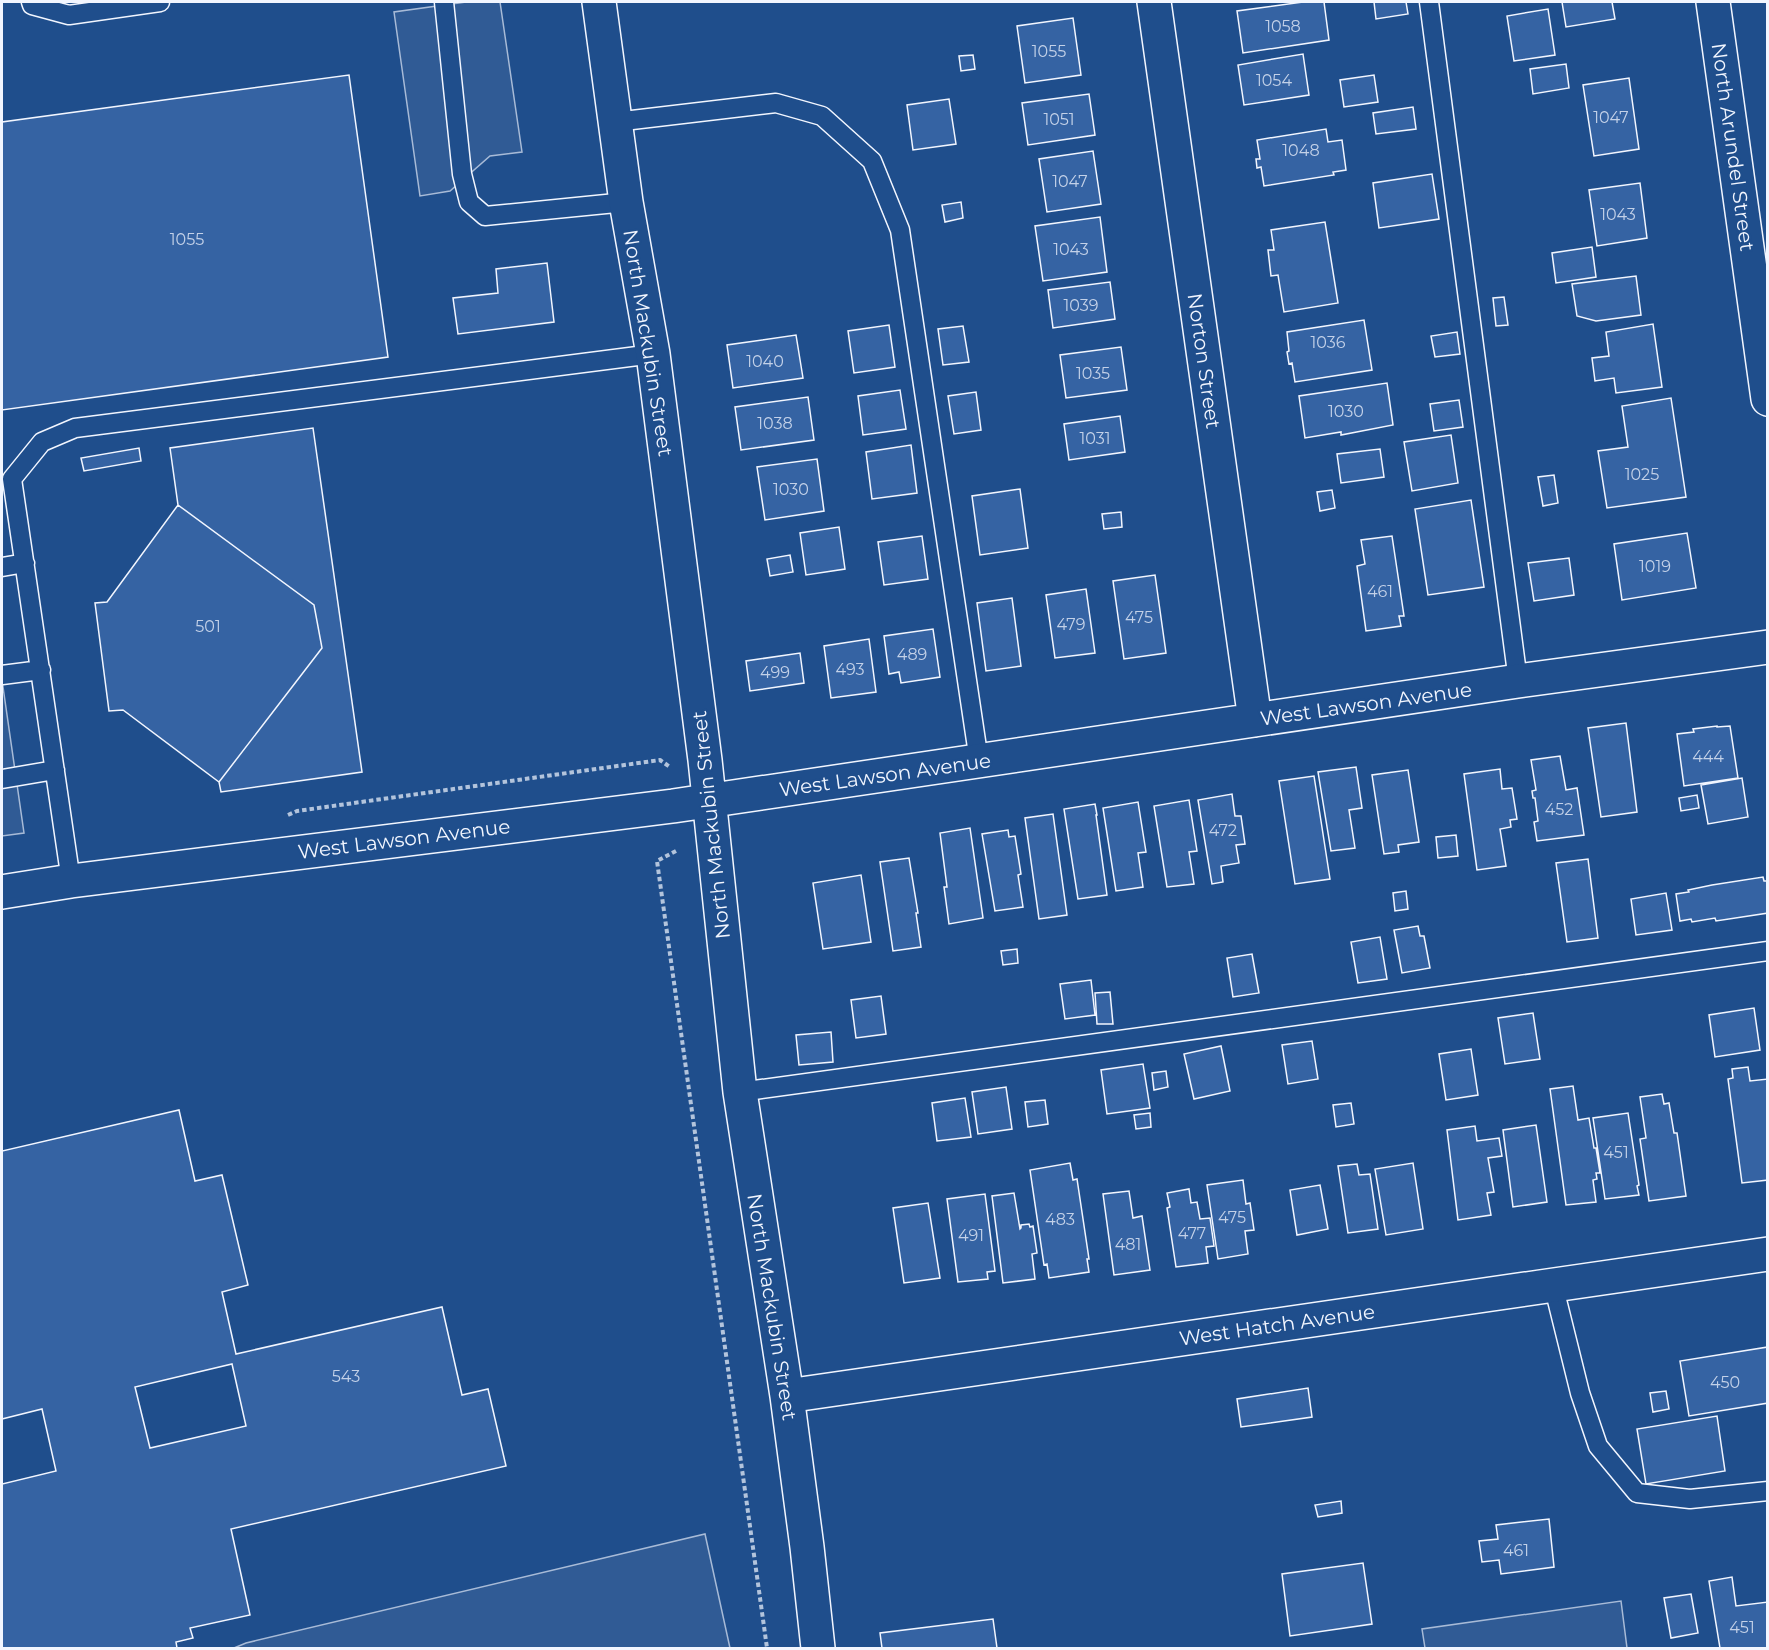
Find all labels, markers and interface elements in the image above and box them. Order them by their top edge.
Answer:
house number: 1058 [1265,17,1301,36]
street label: North Arundel Street [1707,41,1759,253]
house number: 1055 [1032,42,1066,61]
house number: 1054 [1256,71,1292,90]
house number: 1047 [1593,108,1629,127]
house number: 1051 [1043,110,1075,129]
house number: 1048 [1282,141,1320,160]
house number: 1047 [1052,172,1088,191]
house number: 1043 [1600,205,1636,224]
street label: North Mackubin Street [618,228,678,458]
house number: 1055 [170,230,204,249]
house number: 1043 [1053,240,1089,259]
street label: Norton Street [1183,292,1225,430]
house number: 1039 [1064,296,1098,315]
house number: 1036 [1311,333,1346,352]
house number: 1040 [746,352,784,371]
house number: 1035 [1076,364,1110,383]
house number: 1030 [1328,402,1364,421]
house number: 1038 [757,414,793,433]
house number: 1031 [1079,429,1111,448]
house number: 1025 [1625,465,1659,484]
house number: 1030 [773,480,809,499]
house number: 1019 [1639,557,1671,576]
house number: 461 [1367,582,1393,601]
house number: 475 [1125,608,1153,627]
house number: 479 [1057,615,1085,634]
house number: 501 [195,617,221,636]
house number: 489 [897,645,927,664]
house number: 493 [835,660,865,679]
house number: 499 [760,663,790,682]
street label: West Lawson Avenue [1259,677,1473,731]
street label: North Mackubin Street [687,710,735,940]
house number: 444 [1692,747,1724,766]
street label: West Lawson Avenue [778,748,992,802]
house number: 452 [1545,800,1573,819]
street label: West Lawson Avenue [296,814,512,864]
house number: 472 [1209,821,1237,840]
house number: 451 [1603,1143,1629,1162]
street label: North Mackubin Street [742,1192,802,1422]
house number: 475 [1218,1208,1246,1227]
house number: 483 [1045,1210,1075,1229]
house number: 477 [1178,1224,1206,1243]
house number: 491 [958,1226,984,1245]
house number: 481 [1115,1235,1141,1254]
street label: West Hatch Avenue [1178,1299,1376,1351]
house number: 543 [332,1367,360,1386]
house number: 450 [1710,1373,1740,1392]
house number: 461 [1503,1541,1529,1560]
house number: 451 [1729,1618,1755,1637]

